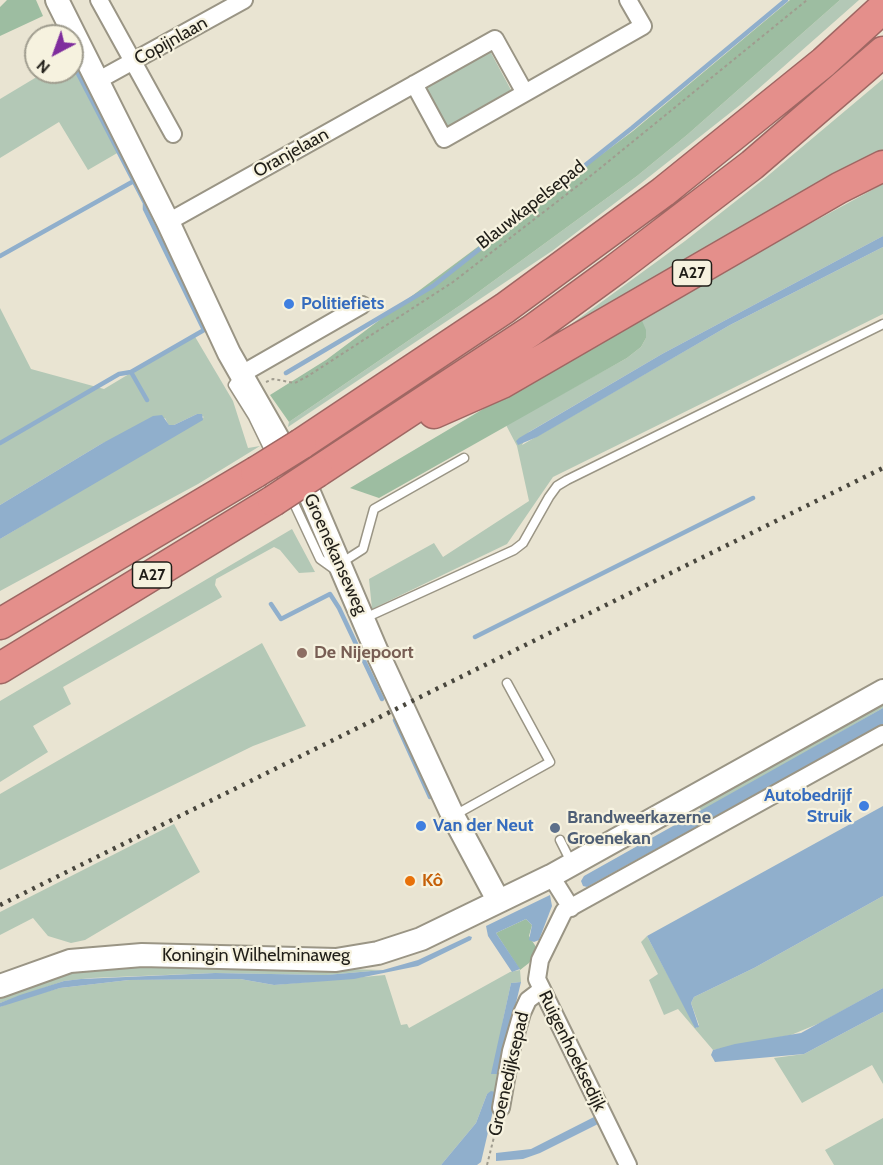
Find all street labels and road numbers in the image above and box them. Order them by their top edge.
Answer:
street label: Copijnlaan [131,12,211,70]
street label: Oranjelaan [250,124,332,182]
street label: Blauwkapelsepad [473,156,589,254]
road number: A27 [672,260,712,286]
street label: Groenekanseweg [299,490,371,618]
road number: A27 [132,562,172,588]
street label: Koningin Wilhelminaweg [162,945,350,967]
street label: Ruigenhoeksedijk [533,987,611,1115]
street label: Groenedijksepad [484,1010,534,1138]

